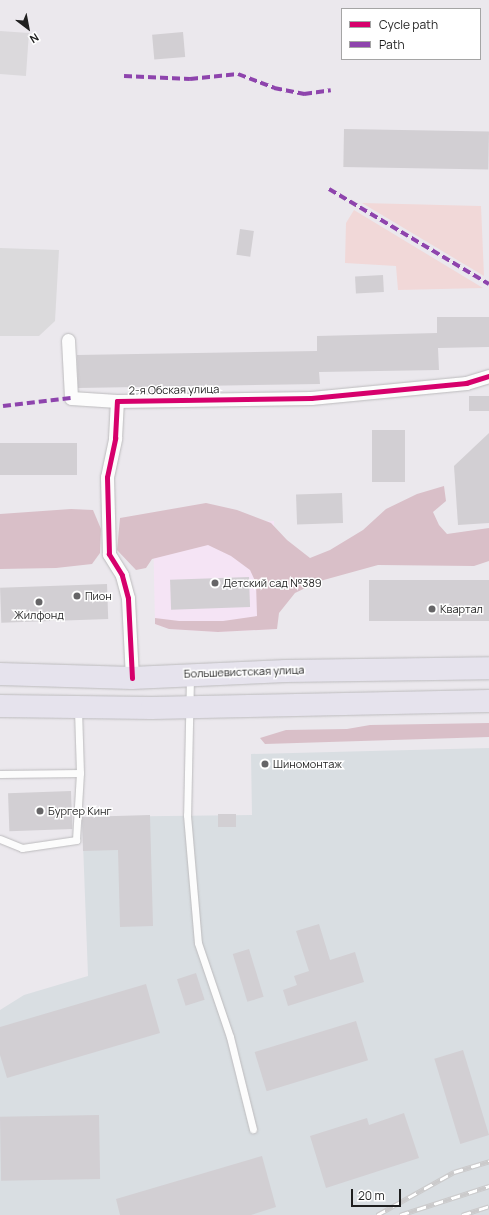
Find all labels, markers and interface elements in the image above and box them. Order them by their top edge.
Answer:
north arrow [8,8,48,48]
legend [341,8,481,60]
text: Cycle path [379,16,438,33]
text: N [27,30,42,47]
text: Path [379,36,405,53]
street label: 2-я Обская улица [129,383,219,397]
place label: Детский сад №389 [223,576,322,590]
marker: Детский сад №389 [210,578,220,588]
place label: Пион [85,589,112,603]
marker: Пион [72,591,82,601]
marker: Жилфонд [34,597,44,607]
place label: Квартал [440,602,483,616]
marker: Квартал [427,604,437,614]
place label: Жилфонд [14,608,64,622]
street label: Большевистская улица [184,663,304,681]
place label: Шиномонтаж [273,757,342,771]
marker: Шиномонтаж [260,759,270,769]
place label: Бургер Кинг [48,804,112,818]
marker: Бургер Кинг [35,806,45,816]
scale bar [353,1181,403,1207]
text: 20 m [358,1187,385,1204]

